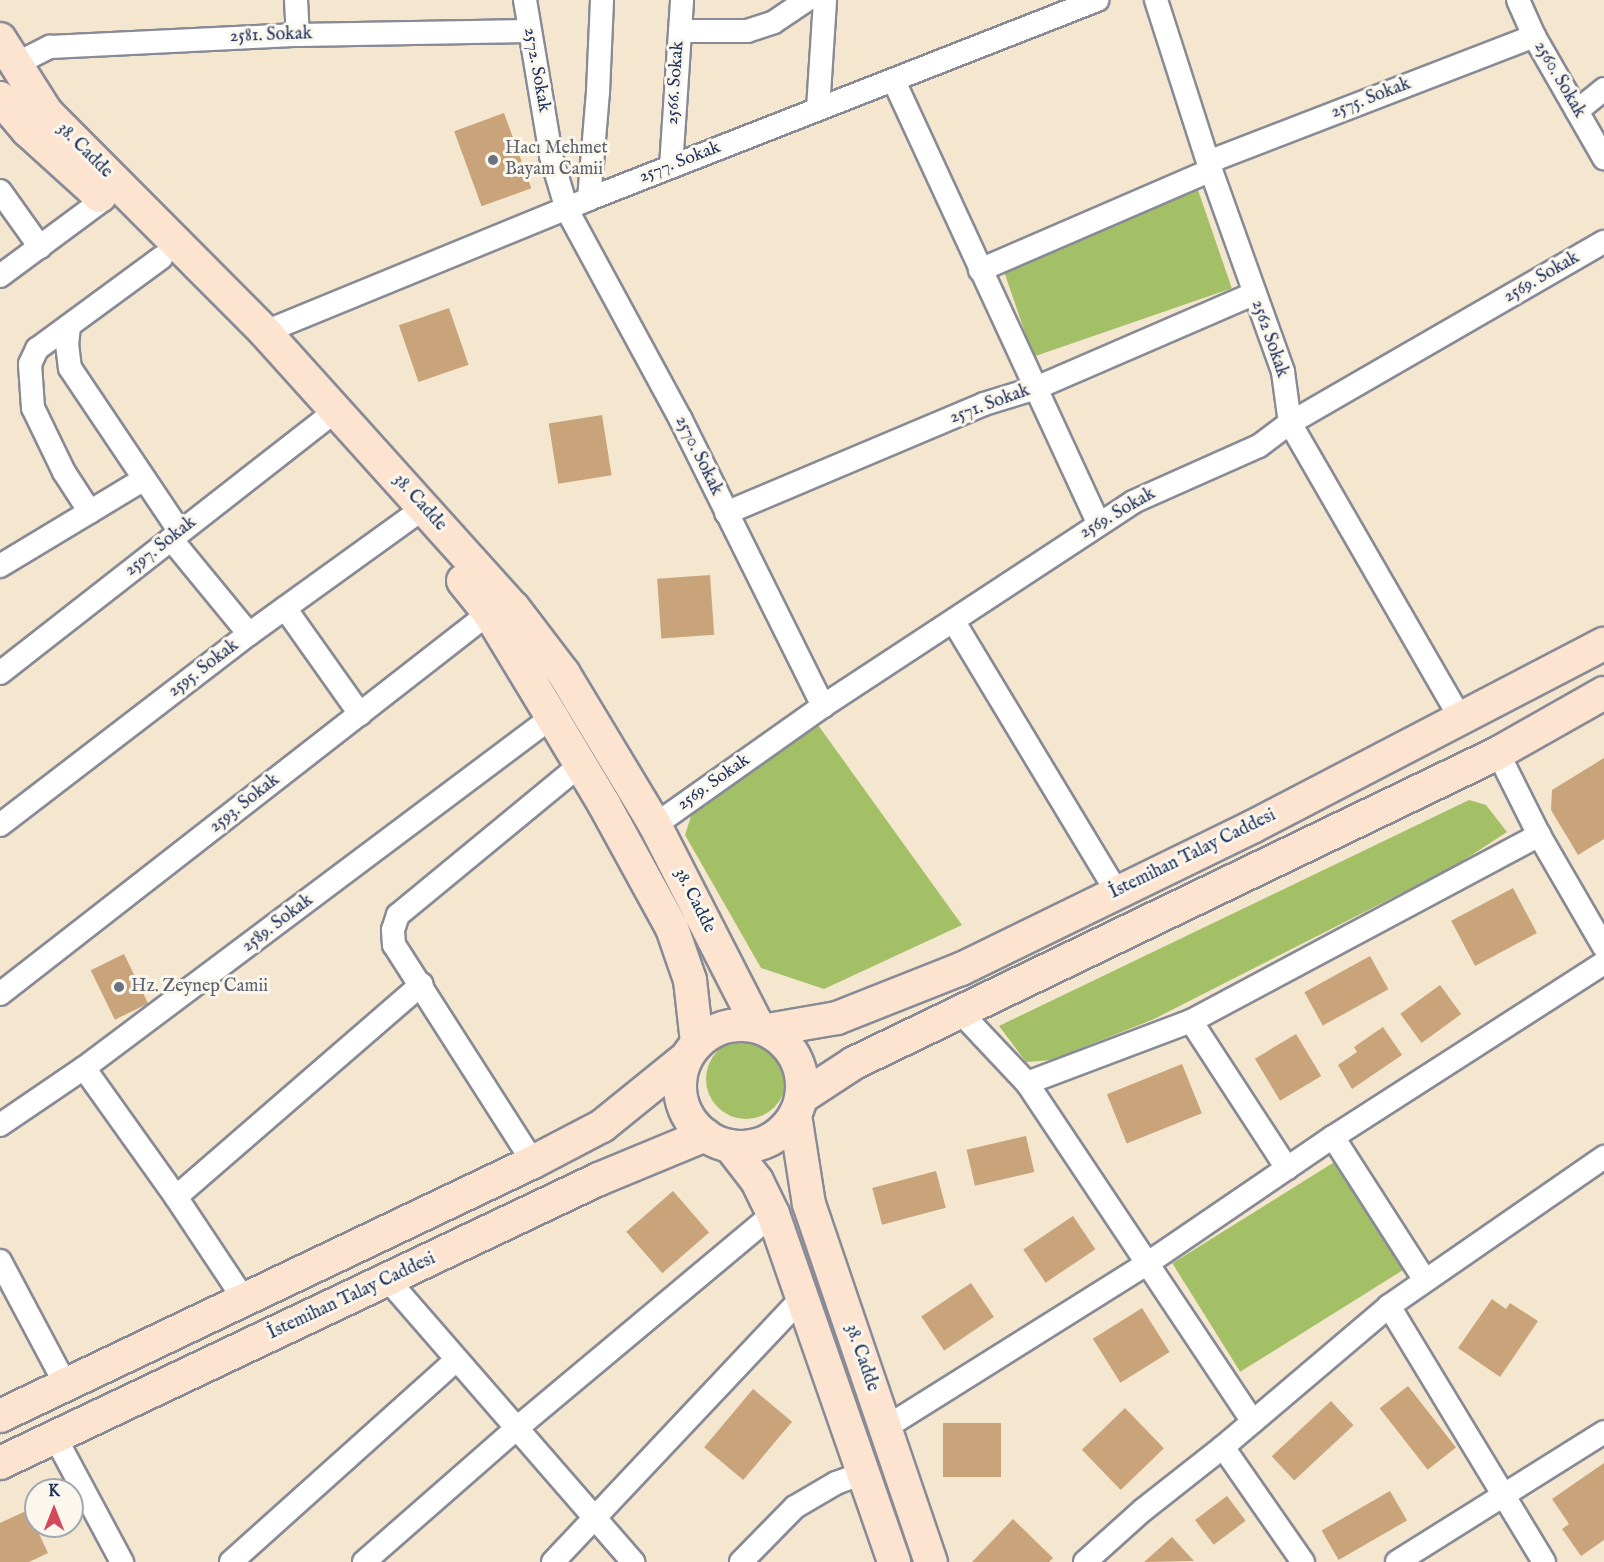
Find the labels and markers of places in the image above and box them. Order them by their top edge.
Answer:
place label: Hacı Mehmet Bayam Camii [505,139,608,182]
marker: Hacı Mehmet Bayam Camii [486,153,500,167]
place label: Hz. Zeynep Camii [131,976,268,998]
marker: Hz. Zeynep Camii [112,980,126,994]

